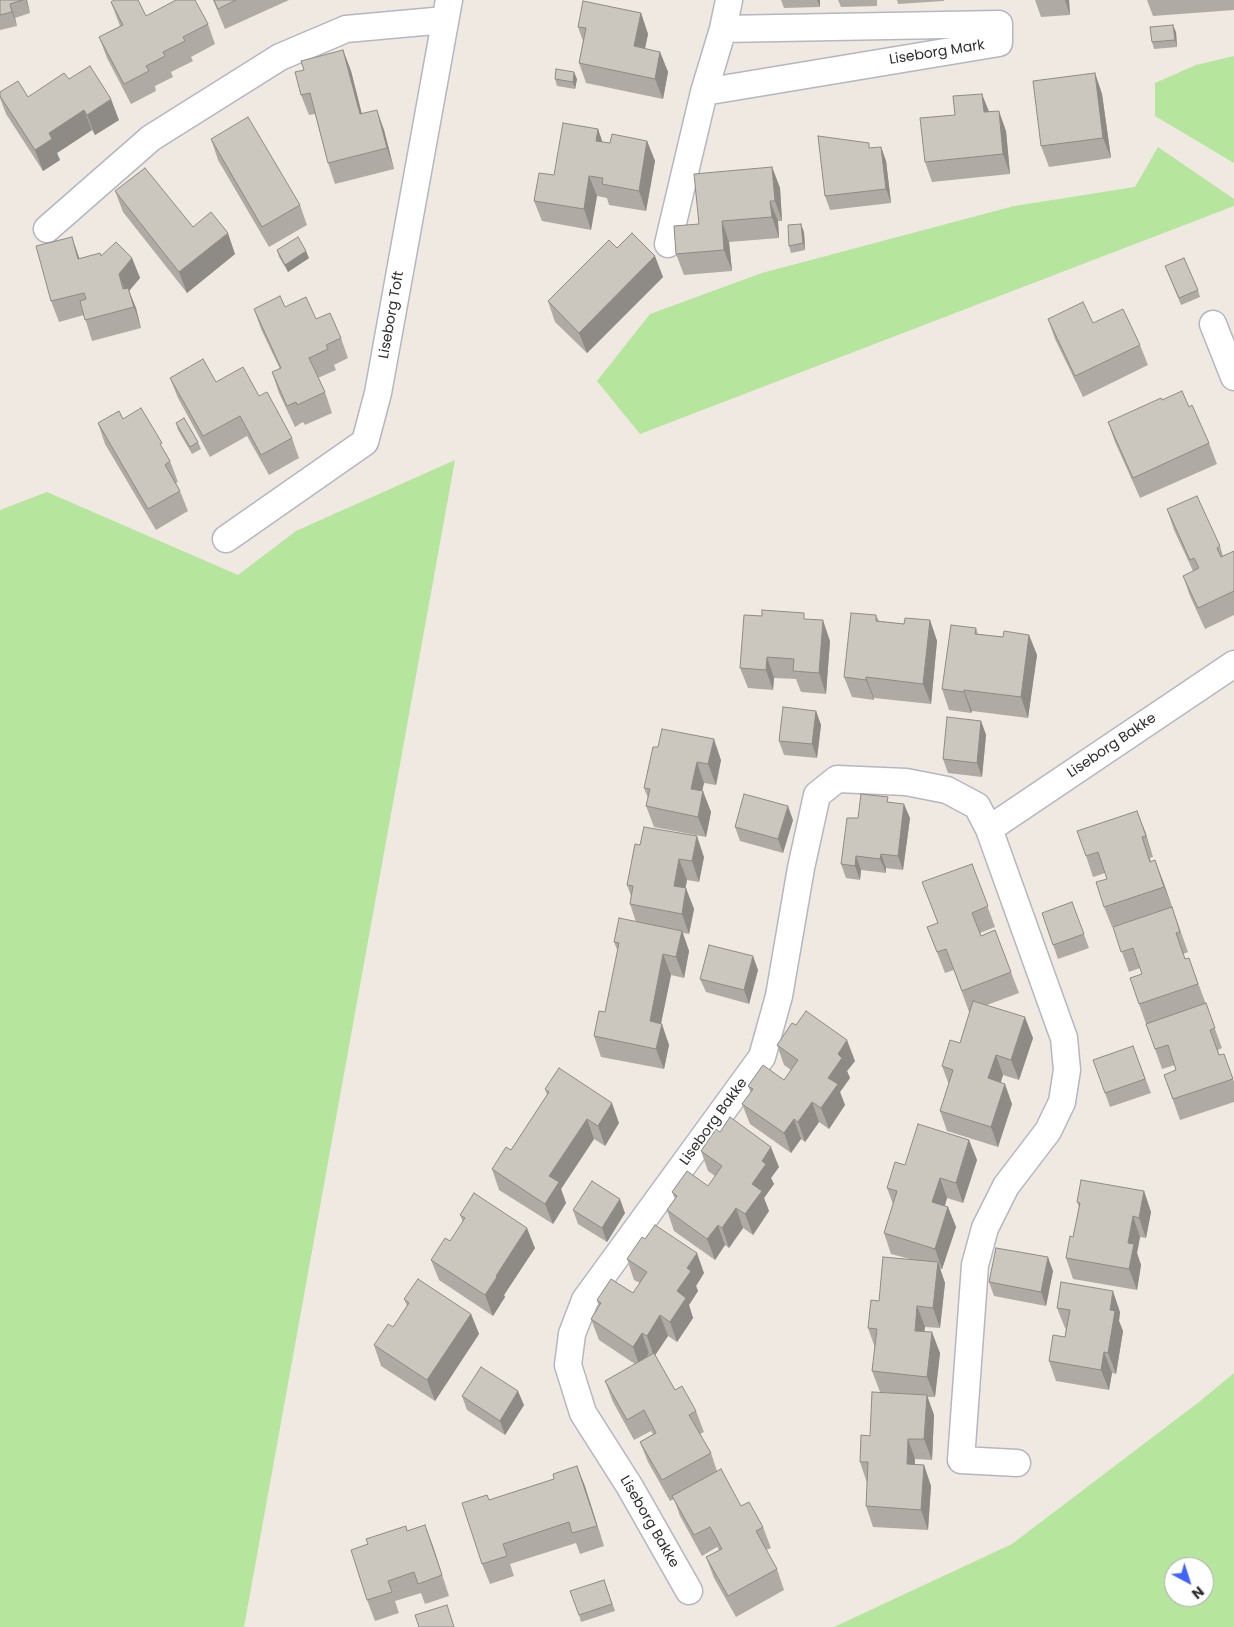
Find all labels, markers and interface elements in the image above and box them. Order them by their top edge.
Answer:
street label: Liseborg Mark [888,37,986,69]
street label: Liseborg Toft [376,270,408,360]
street label: Liseborg Bakke [1064,710,1160,782]
street label: Liseborg Bakke [677,1075,751,1169]
street label: Liseborg Bakke [616,1473,682,1571]
north arrow [1164,1557,1214,1607]
text: N [1188,1582,1208,1604]

